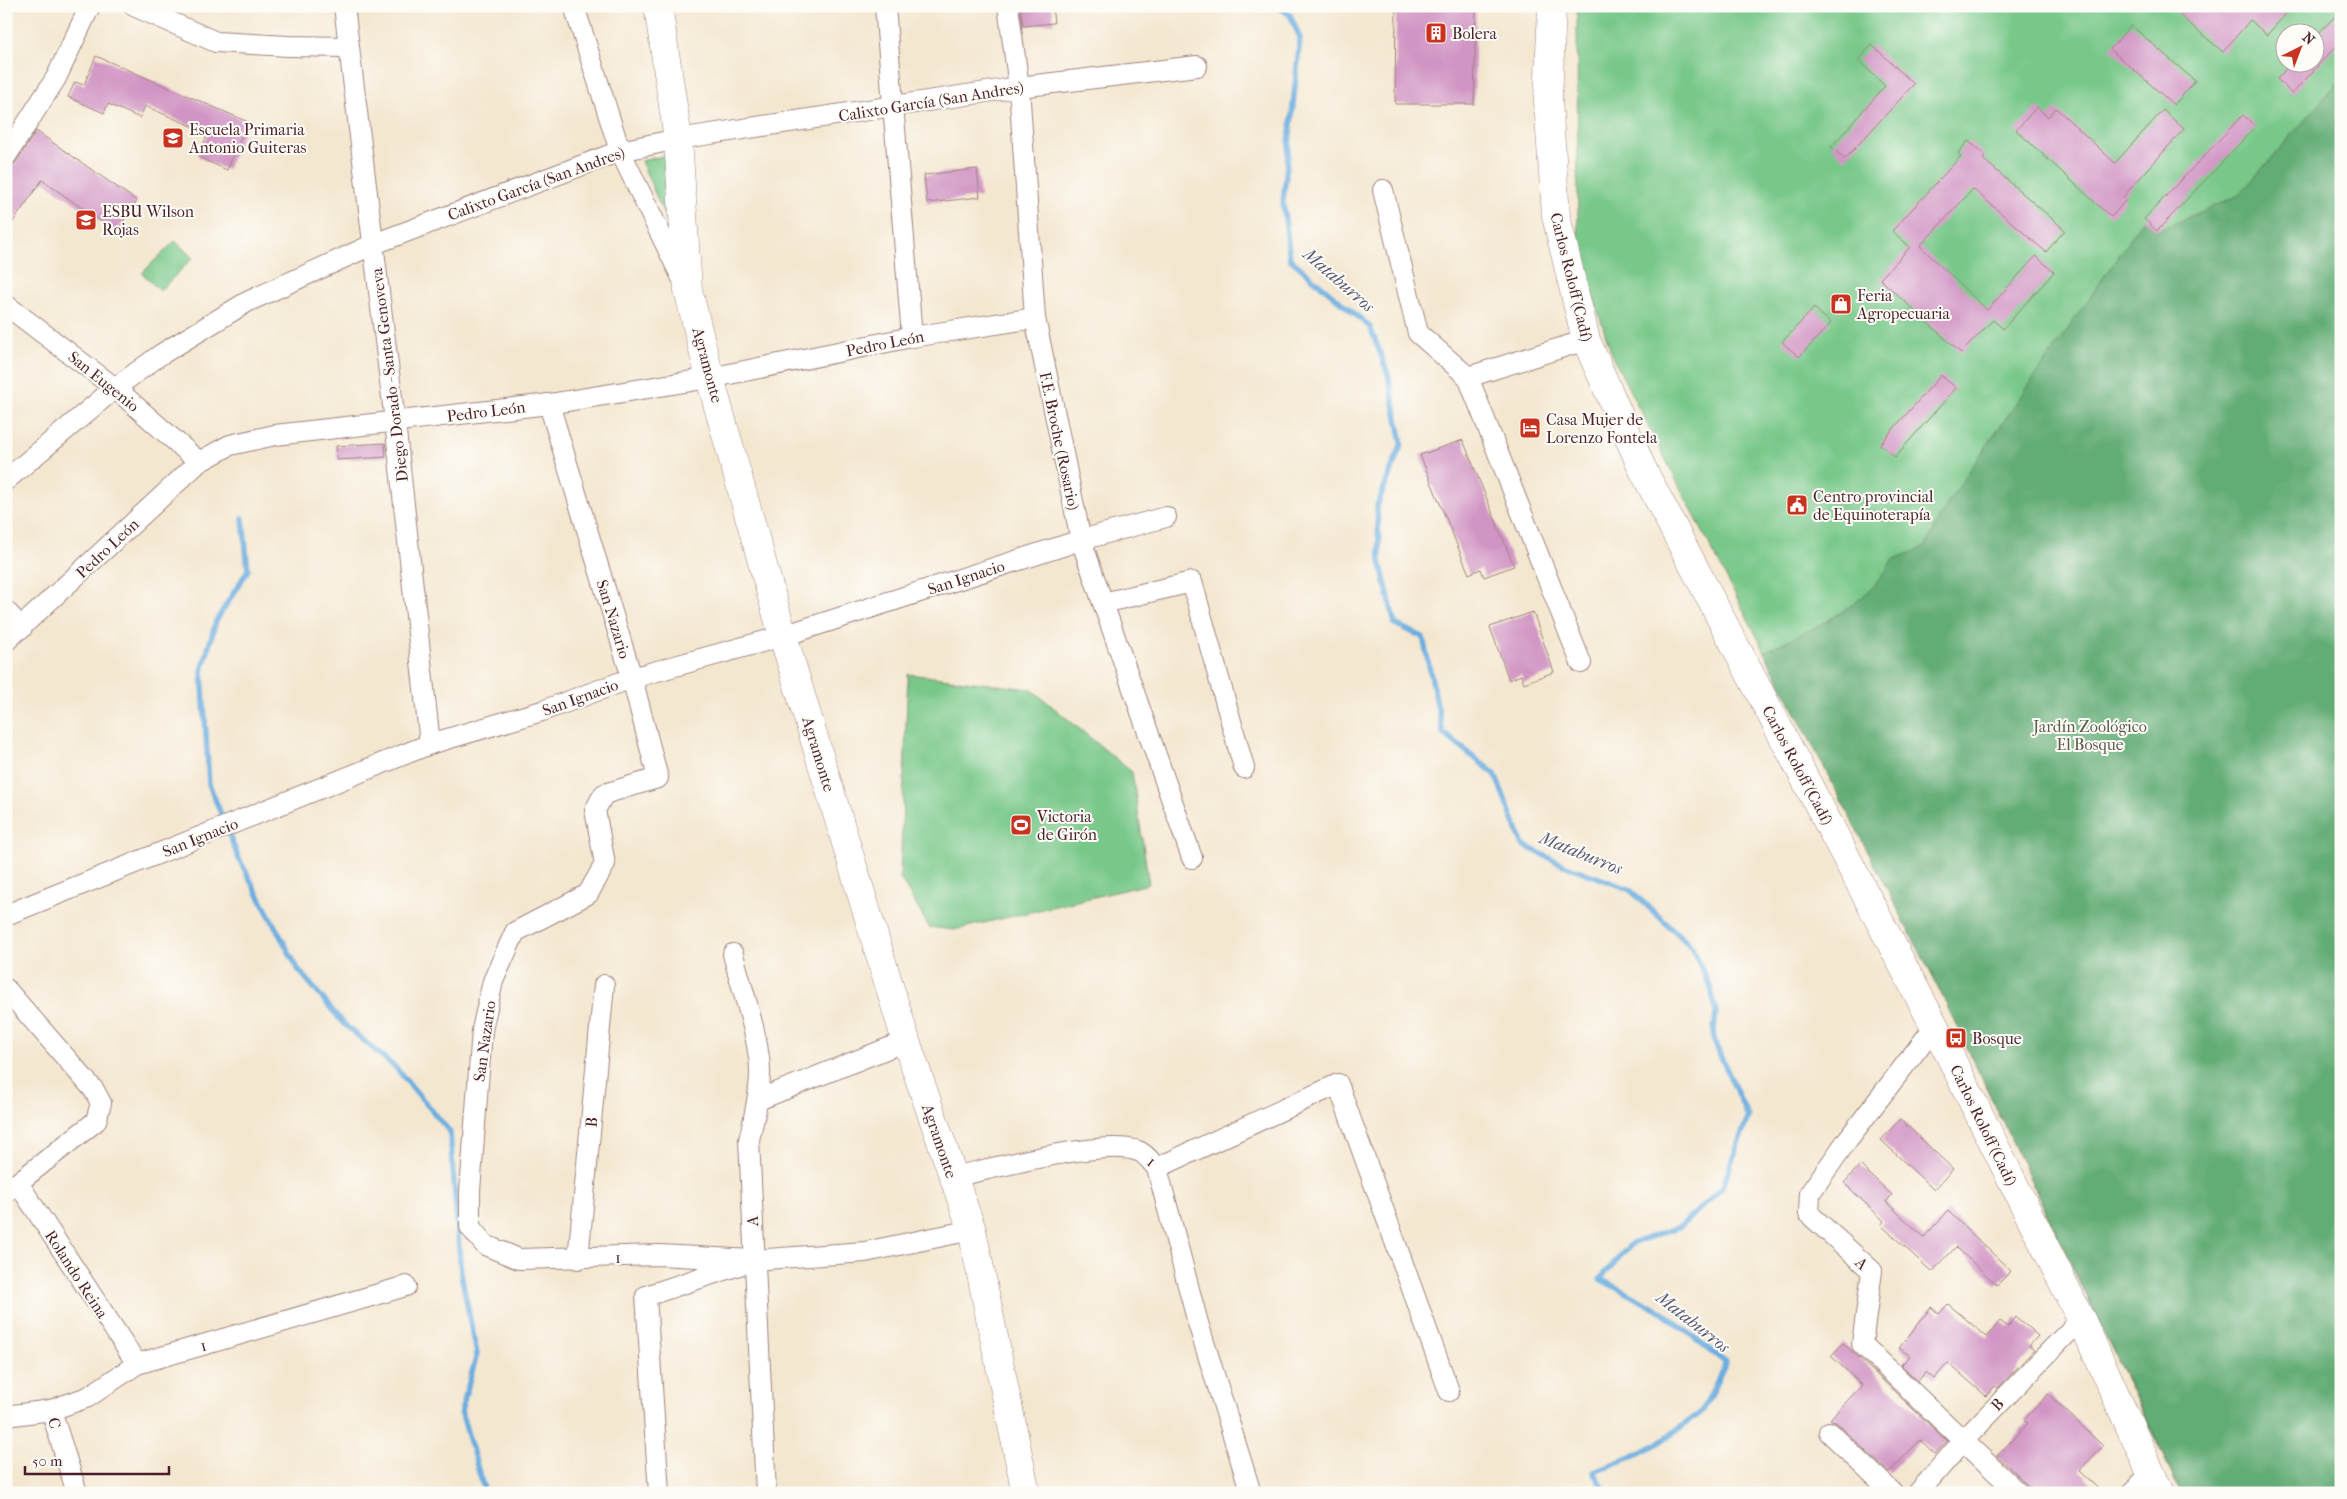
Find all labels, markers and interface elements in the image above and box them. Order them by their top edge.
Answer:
building icon: Bolera [1424,21,1448,45]
north arrow [2274,22,2324,72]
place label: Bolera [1452,24,1497,43]
text: N [2299,29,2318,49]
street label: Calixto García (San Andres) [837,77,1025,126]
place label: Escuela Primaria Antonio Guiteras [188,120,307,157]
school or university icon: Escuela Primaria Antonio Guiteras [161,126,185,150]
street label: Calixto García (San Andres) [445,143,627,224]
place label: ESBU Wilson Rojas [102,202,195,239]
school or university icon: ESBU Wilson Rojas [74,208,98,232]
street label: Carlos Roloff (Cadí) [1546,211,1597,344]
water label: Mataburros [1297,242,1379,317]
street label: Diego Dorado - Santa Genoveva [367,266,412,483]
place label: Feria Agropecuaria [1856,286,1950,323]
shop icon: Feria Agropecuaria [1829,292,1853,316]
street label: Agramonte [688,324,727,405]
street label: Pedro León [844,326,926,360]
street label: San Eugenio [64,347,143,416]
street label: F.E. Broche (Rosario) [1036,370,1083,512]
street label: Pedro León [446,397,527,426]
place label: Casa Mujer de Lorenzo Fontela [1546,410,1658,447]
hotel icon: Casa Mujer de Lorenzo Fontela [1518,416,1542,440]
place label: Centro provincial de Equinoterapía [1813,487,1934,524]
public building icon: Centro provincial de Equinoterapía [1785,493,1809,517]
street label: Pedro León [72,514,143,582]
street label: San Ignacio [925,556,1007,599]
street label: San Nazario [593,577,635,661]
street label: San Ignacio [540,675,621,720]
street label: Carlos Roloff (Cadí) [1758,702,1837,828]
street label: Agramonte [798,713,839,794]
park label: Jardín Zoológico El Bosque [2031,717,2147,754]
place label: Victoria de Girón [1036,807,1098,844]
sports icon: Victoria de Girón [1009,813,1033,837]
street label: San Ignacio [160,814,241,861]
water label: Mataburros [1535,827,1626,880]
street label: San Nazario [469,999,500,1083]
bus stop icon: Bosque [1944,1026,1968,1050]
place label: Bosque [1972,1029,2022,1048]
street label: Carlos Roloff (Cadí) [1946,1062,2021,1189]
street label: Agramonte [918,1101,961,1181]
street label: B [582,1116,601,1128]
street label: 1 [1144,1152,1160,1171]
street label: A [743,1215,762,1227]
street label: Rolando Reina [41,1227,112,1322]
street label: 1 [615,1248,621,1267]
street label: A [1851,1252,1872,1274]
water label: Mataburros [1650,1286,1734,1358]
street label: 1 [198,1336,209,1355]
street label: B [1987,1394,2008,1415]
street label: C [44,1415,65,1431]
scale bar [25,1444,169,1476]
text: 50 m [32,1452,63,1470]

